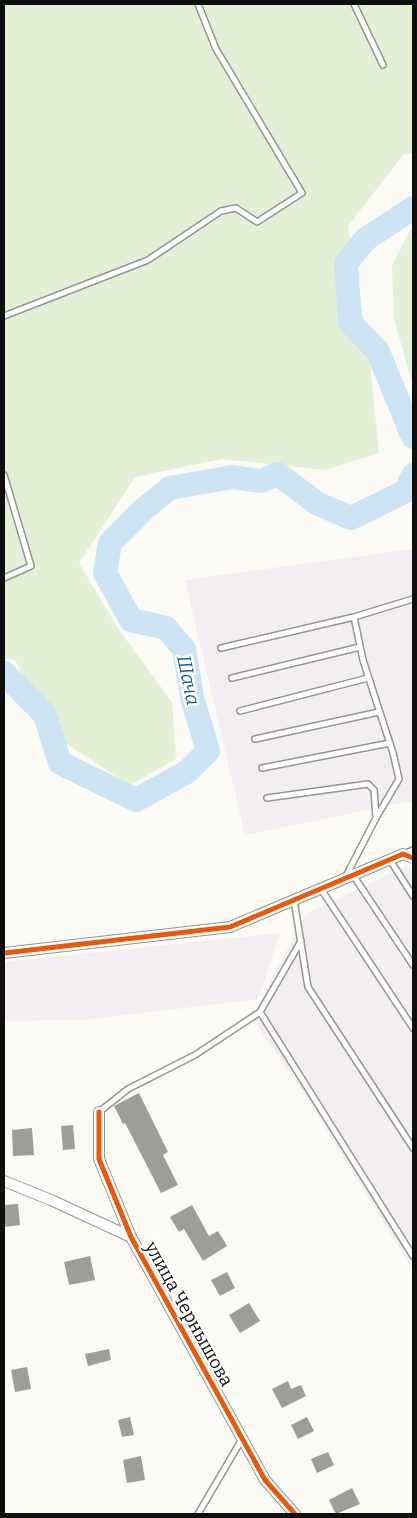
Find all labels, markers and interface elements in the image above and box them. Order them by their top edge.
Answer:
water label: Шача [172,653,205,707]
street label: улица Чернышова [140,1237,238,1390]

